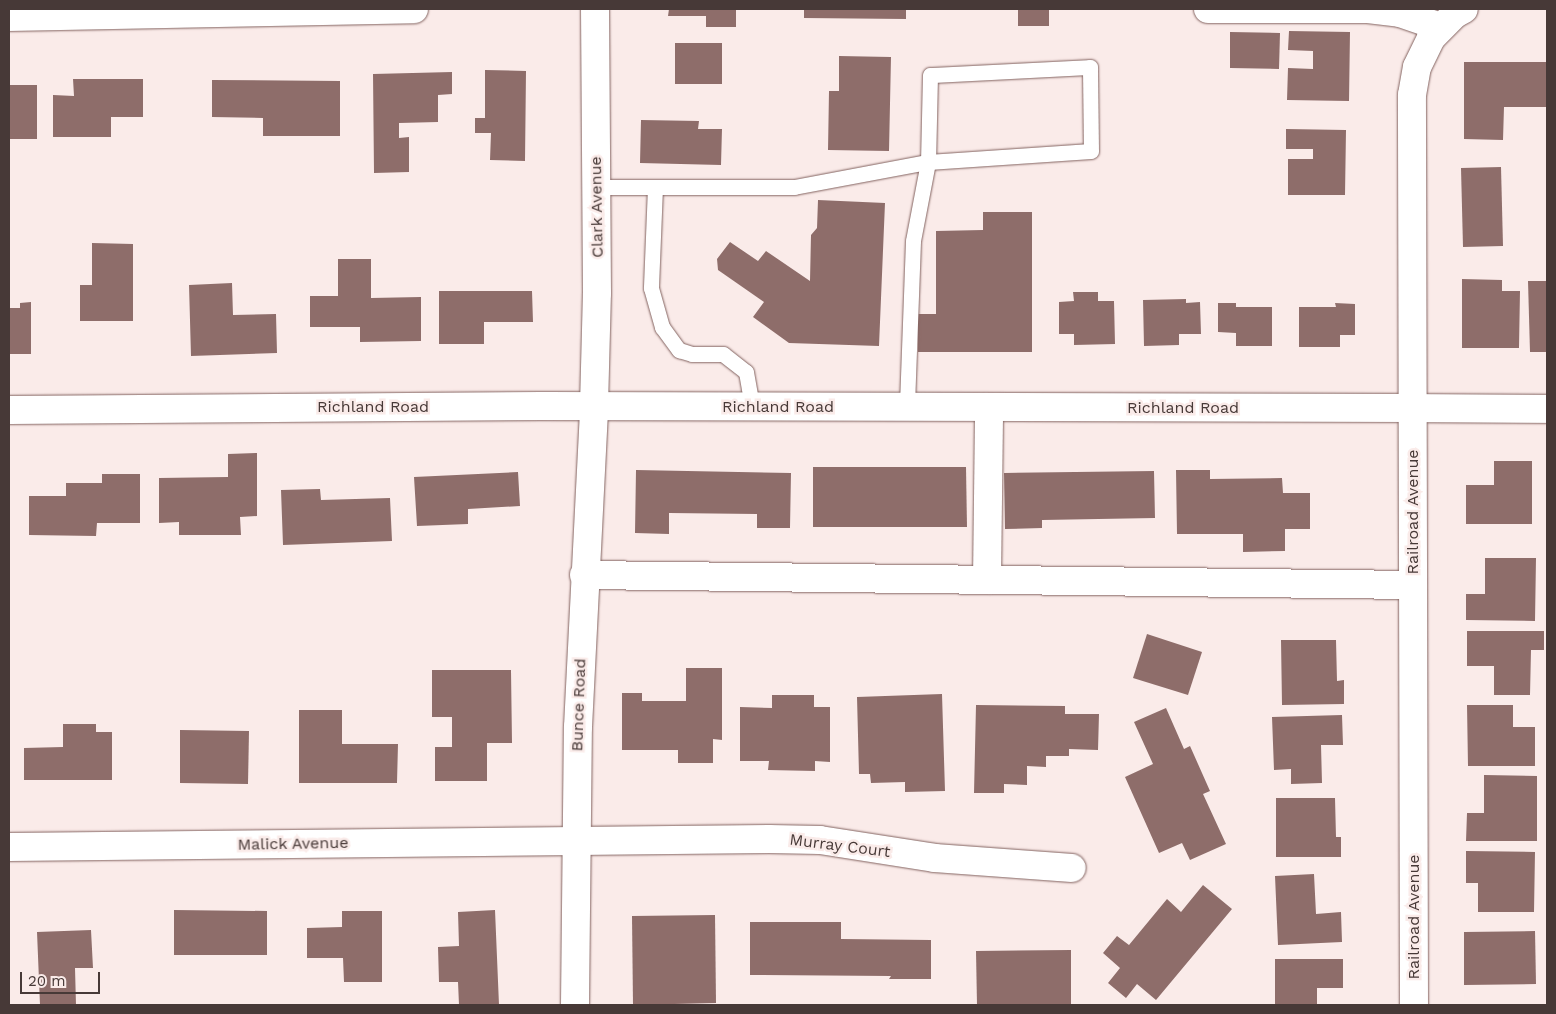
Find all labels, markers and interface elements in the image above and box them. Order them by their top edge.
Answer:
street label: Clark Avenue [587,156,607,258]
street label: Richland Road [317,397,429,417]
street label: Richland Road [722,397,834,417]
street label: Richland Road [1127,398,1239,418]
street label: Railroad Avenue [1403,449,1423,575]
street label: Bunce Road [568,658,590,752]
street label: Murray Court [788,830,892,862]
street label: Malick Avenue [237,833,349,855]
street label: Railroad Avenue [1404,854,1424,980]
scale bar [22,962,102,994]
text: 20 m [28,972,66,990]

